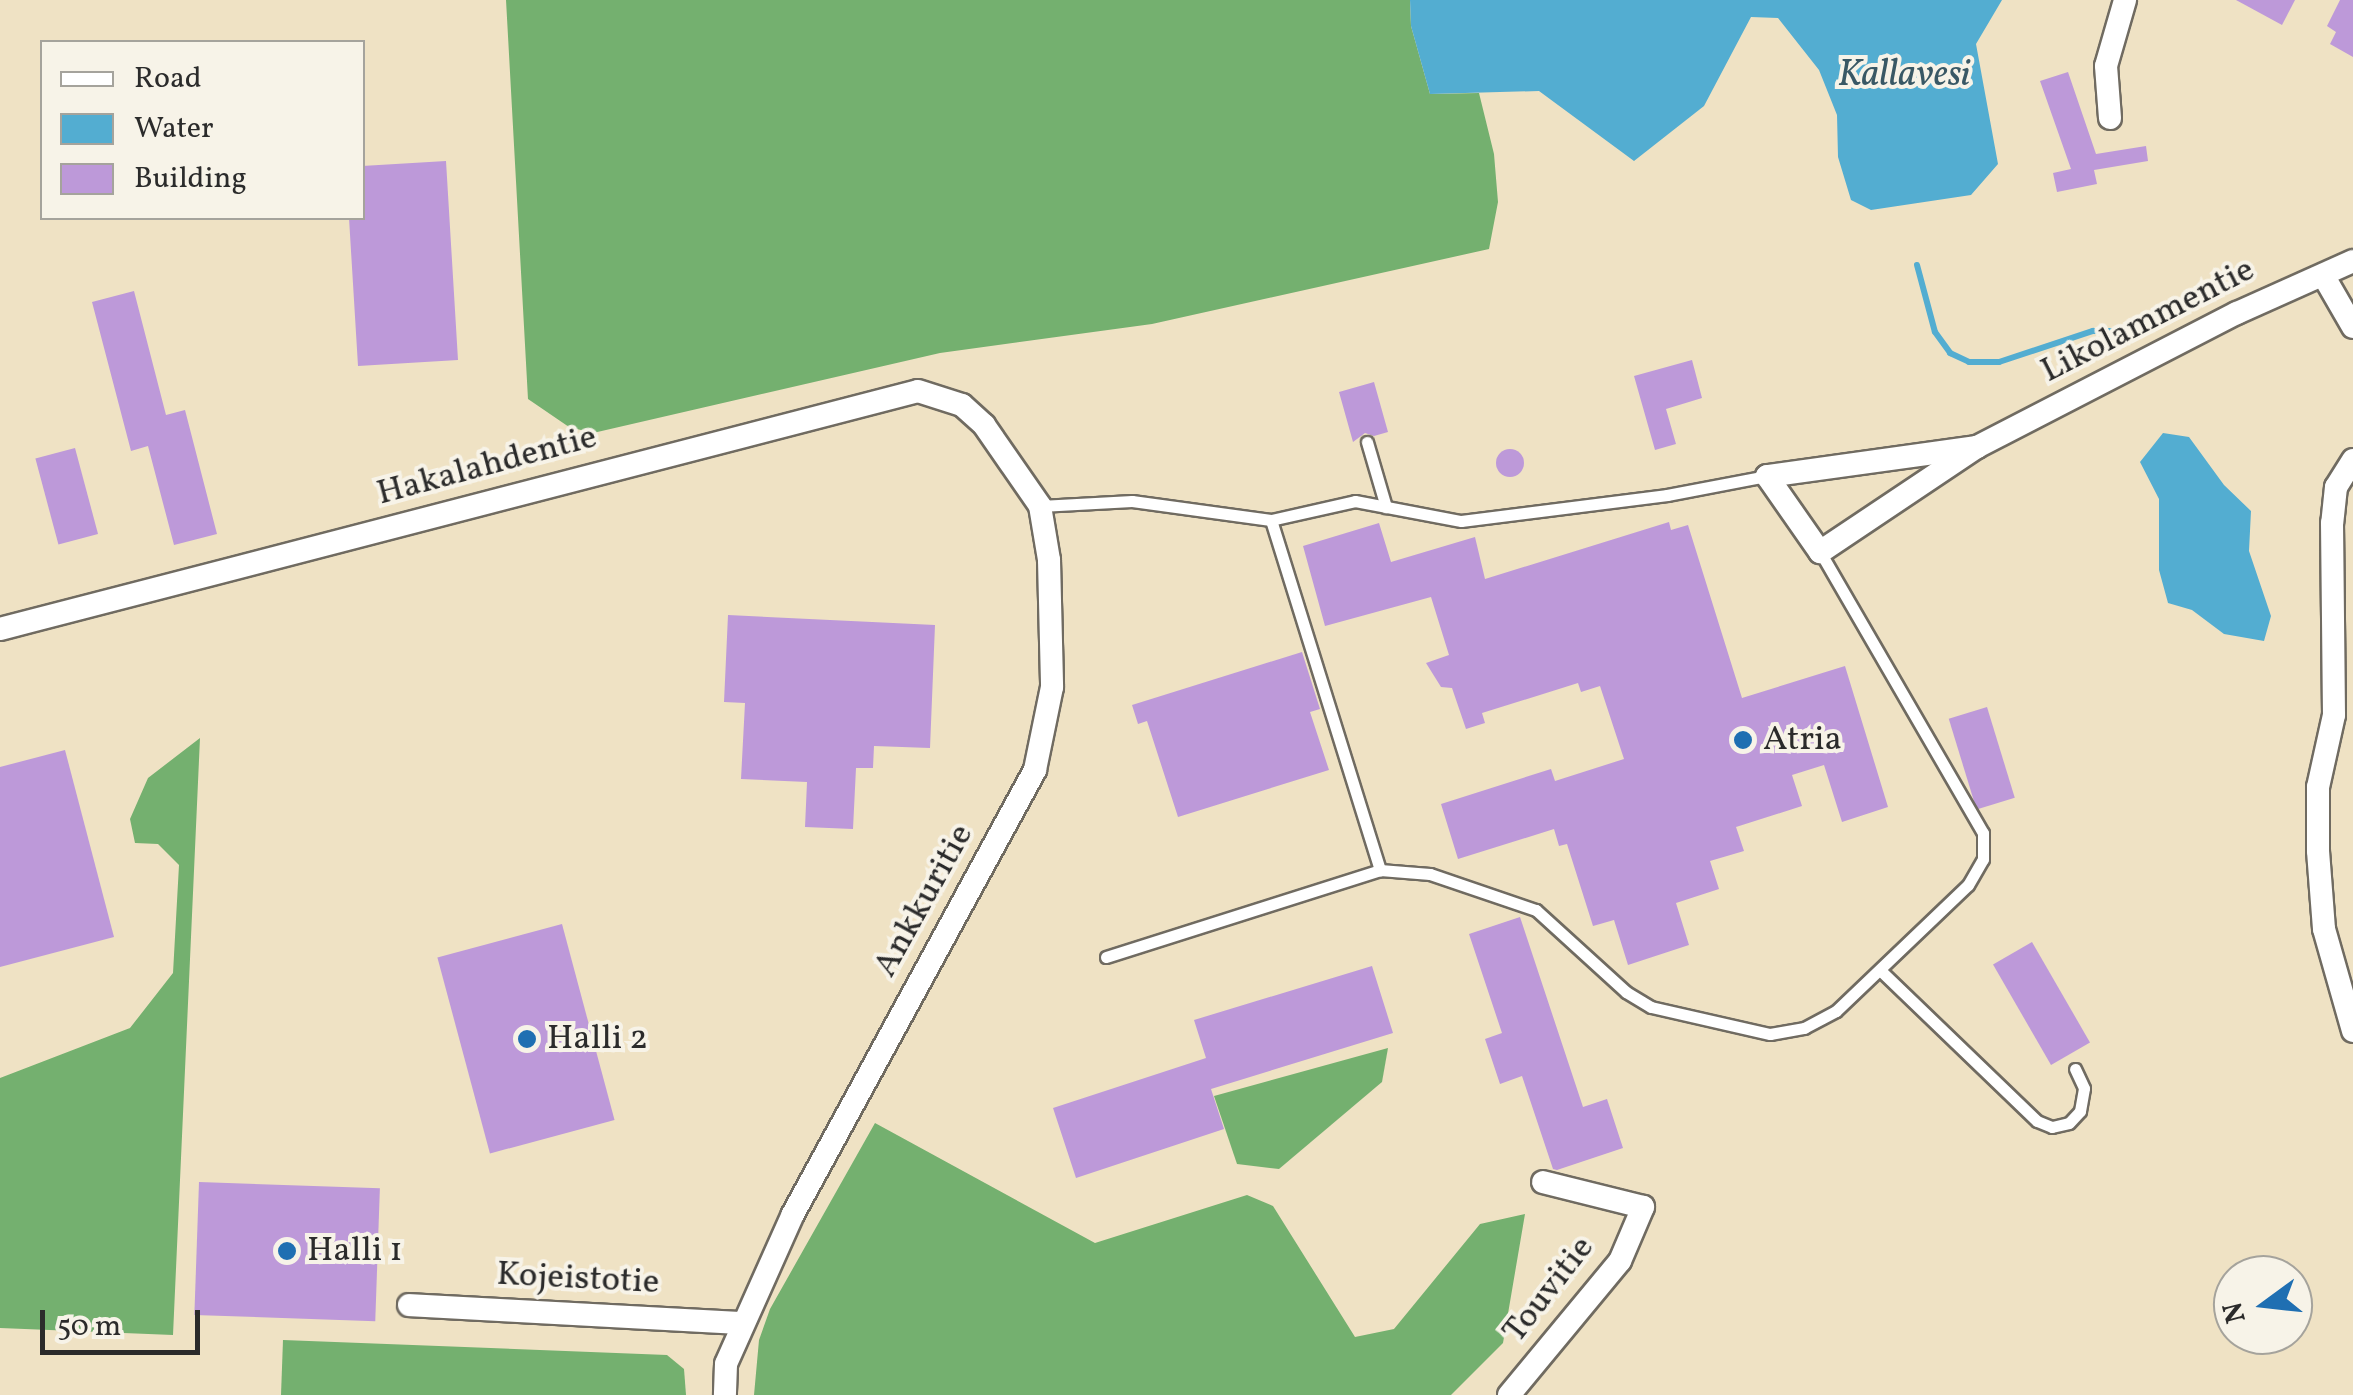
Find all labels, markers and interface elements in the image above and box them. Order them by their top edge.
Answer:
legend [40,40,365,220]
water label: Kallavesi [1838,53,1970,99]
text: Road [134,58,202,100]
text: Water [134,108,214,150]
text: Building [134,158,247,200]
street label: Likolammentie [2034,249,2262,393]
street label: Hakalahdentie [373,417,601,515]
place label: Atria [1763,719,1842,761]
marker: Atria [1732,729,1754,751]
street label: Ankkuritie [865,817,983,985]
place label: Halli 2 [547,1018,648,1060]
marker: Halli 2 [516,1028,538,1050]
street label: Touvitie [1494,1228,1604,1352]
place label: Halli 1 [307,1230,403,1272]
marker: Halli 1 [276,1240,298,1262]
street label: Kojeistotie [496,1254,660,1304]
north arrow [2213,1255,2313,1355]
scale bar [45,1290,205,1352]
text: N [2214,1298,2257,1327]
text: 50 m [57,1306,121,1348]

